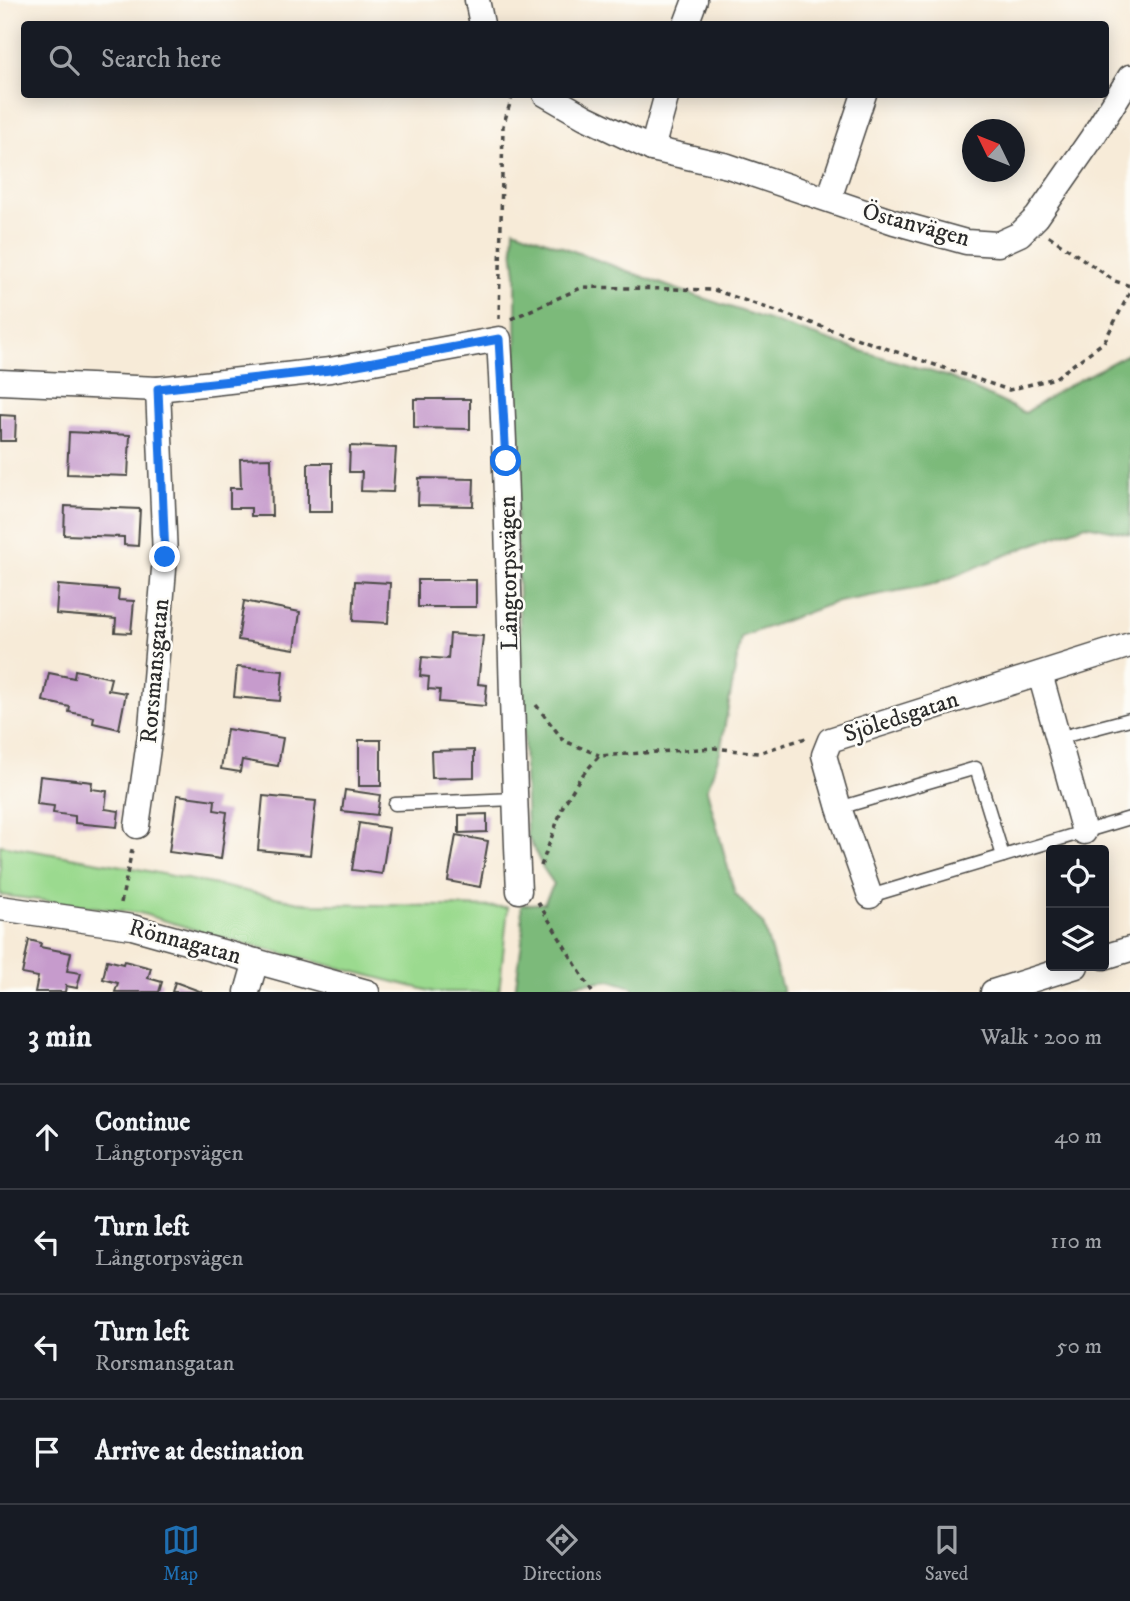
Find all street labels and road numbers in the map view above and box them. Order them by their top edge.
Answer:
street label: Östanvägen [859,196,974,254]
street label: Långtorpsvägen [493,495,525,651]
street label: Rorsmansgatan [134,597,176,745]
street label: Sjöledsgatan [840,684,963,750]
street label: Rönnagatan [126,913,245,972]

